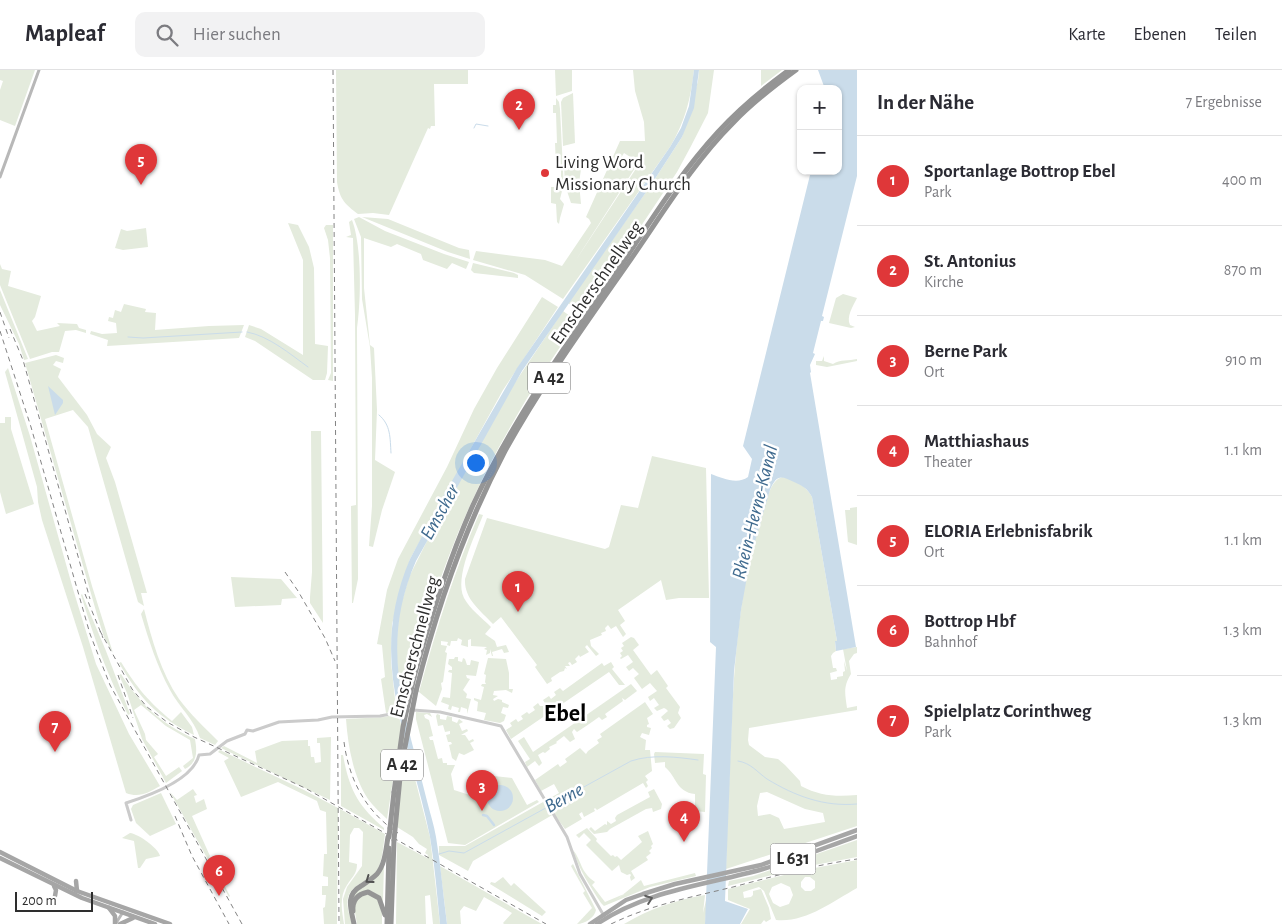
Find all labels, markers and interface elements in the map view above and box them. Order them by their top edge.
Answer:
search box [135,12,485,57]
icon: search [153,21,181,49]
text: Mapleaf [25,22,105,46]
text: Hier suchen [193,25,281,44]
text: Karte [1068,26,1106,44]
text: Ebenen [1134,26,1187,44]
text: Teilen [1215,26,1257,44]
map controls [797,85,842,175]
button: + [797,85,842,130]
pin: 2 [503,89,535,130]
text: In der Nähe [877,92,974,113]
text: 7 Ergebnisse [1185,94,1262,110]
button: − [797,130,842,175]
pin: 5 [125,144,157,185]
place label: Living Word Missionary Church [555,153,691,194]
text: Sportanlage Bottrop Ebel [924,162,1116,181]
marker: Living Word Missionary Church [539,167,551,179]
text: 1 [890,172,896,188]
text: 400 m [1222,172,1262,188]
text: Park [924,184,952,200]
street label: Emscherschnellweg [547,217,647,348]
text: St. Antonius [924,252,1016,271]
text: 2 [889,262,897,278]
text: 870 m [1224,262,1262,278]
text: Kirche [924,274,964,290]
text: Berne Park [924,342,1007,361]
text: 3 [890,352,896,368]
text: 910 m [1225,352,1262,368]
road number: A 42 [528,362,570,394]
text: Ort [924,364,944,380]
text: Matthiashaus [924,432,1029,451]
text: 4 [889,442,897,458]
text: 1.1 km [1225,442,1262,458]
water label: Rhein-Herne-Kanal [729,443,781,581]
your location [463,450,489,476]
text: Theater [924,454,972,470]
water label: Emscher [417,481,463,543]
text: ELORIA Erlebnisfabrik [924,522,1093,541]
text: 5 [890,532,896,548]
text: 1.1 km [1225,532,1262,548]
text: Ort [924,544,944,560]
pin: 1 [502,571,534,612]
street label: Emscherschnellweg [387,573,443,720]
text: Bottrop Hbf [924,612,1015,631]
text: 6 [889,622,897,638]
text: 1.3 km [1224,622,1262,638]
text: Bahnhof [924,634,977,650]
district label: Ebel [544,702,586,726]
text: Spielplatz Corinthweg [924,702,1091,721]
pin: 7 [39,711,71,752]
text: 7 [890,712,896,728]
text: 1.3 km [1224,712,1262,728]
text: Park [924,724,952,740]
road number: A 42 [381,750,423,780]
pin: 3 [466,770,498,811]
water label: Berne [541,779,587,817]
pin: 4 [668,801,700,842]
road number: L 631 [770,844,816,874]
pin: 6 [203,855,235,896]
one-way arrow [366,873,375,883]
scale bar [15,889,92,912]
text: 200 m [22,894,57,908]
one-way arrow [645,895,653,905]

